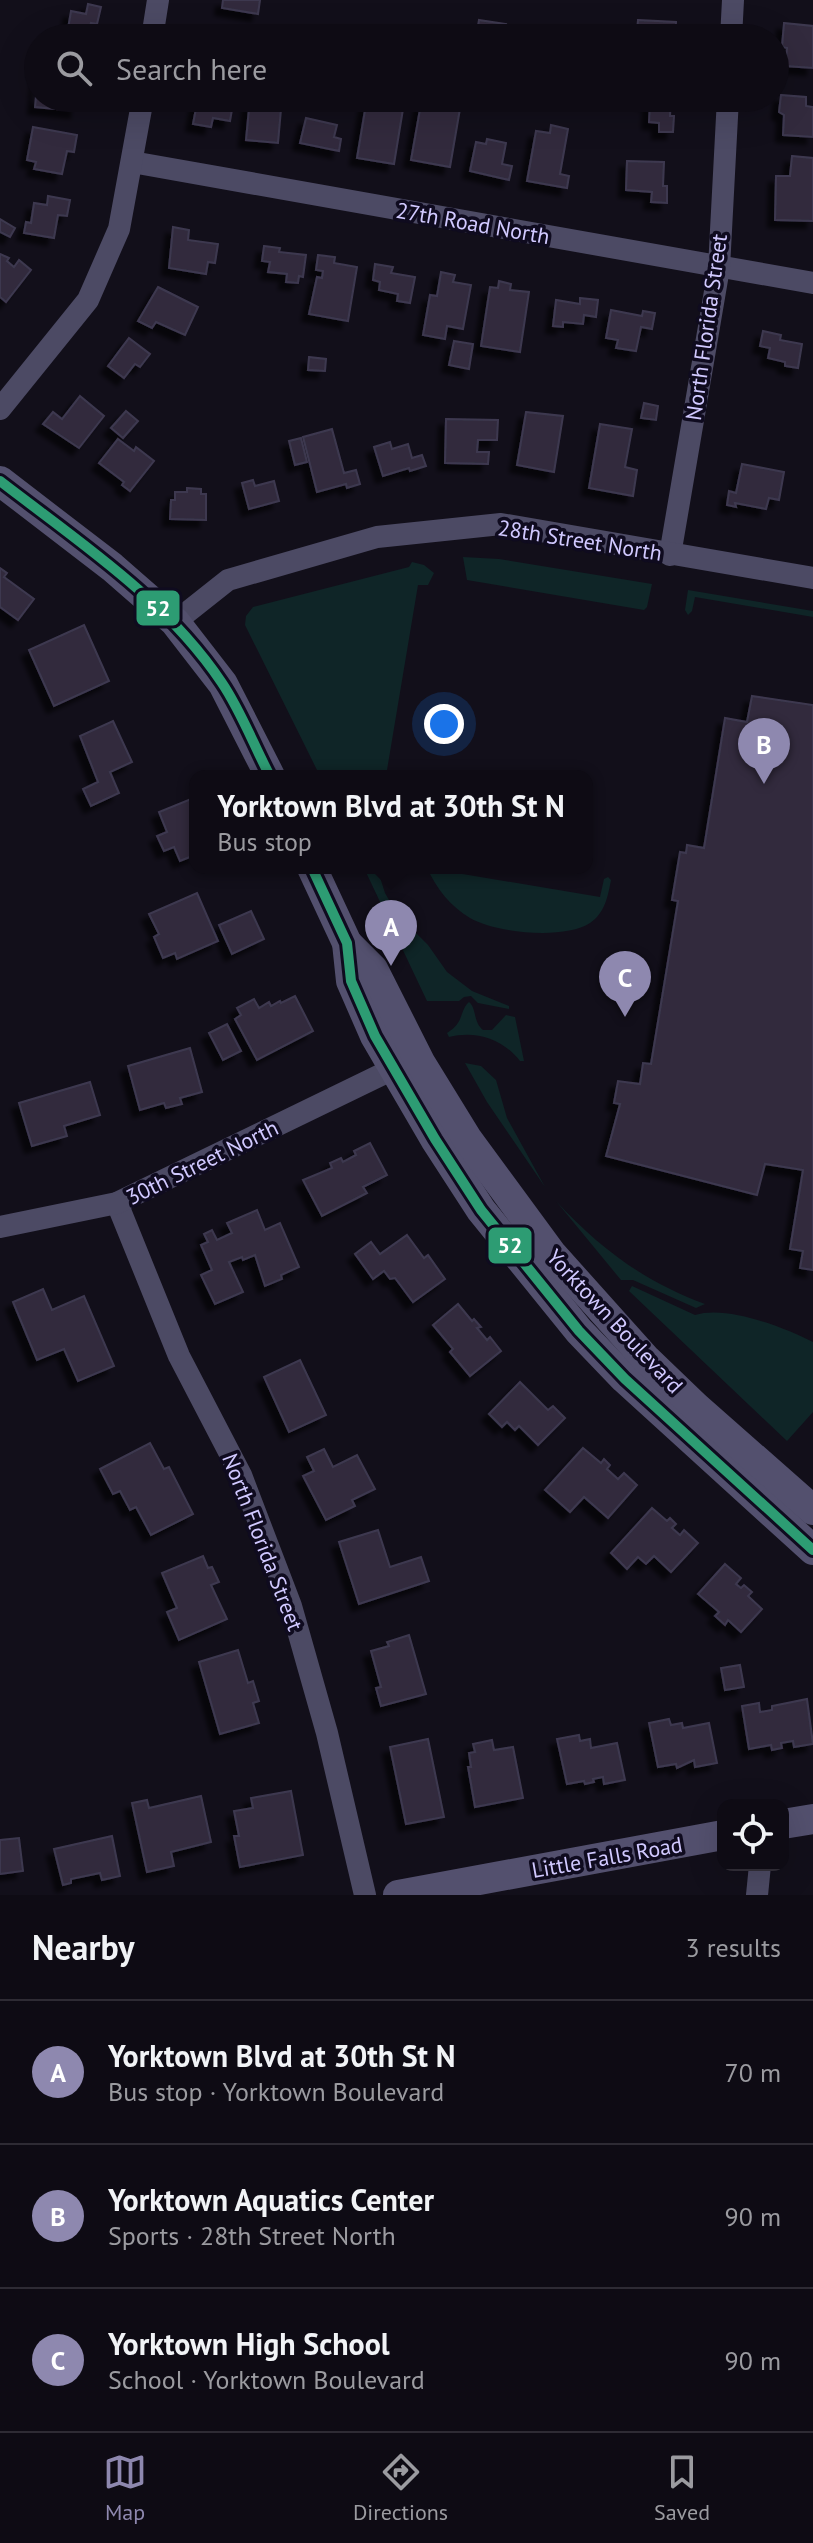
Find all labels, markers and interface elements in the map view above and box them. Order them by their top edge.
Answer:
search box [24,24,789,112]
icon: search [52,46,96,90]
text: Search here [116,49,267,88]
street label: 27th Road North [394,196,552,250]
street label: North Florida Street [679,231,733,422]
street label: 28th Street North [496,513,664,567]
line badge: 52 [135,589,181,627]
text: 52 [146,594,170,622]
your location [424,704,464,744]
pin: B [738,718,790,784]
popup [189,770,593,874]
text: Yorktown Blvd at 30th St N [217,786,565,825]
text: Bus stop [217,825,312,858]
pin: A [365,900,417,966]
pin: C [599,951,651,1017]
street label: 30th Street North [121,1113,283,1211]
line badge: 52 [487,1226,533,1265]
text: 52 [498,1231,522,1259]
street label: Yorktown Boulevard [541,1243,689,1399]
street label: North Florida Street [216,1449,310,1635]
map controls [717,1799,789,1871]
button: locate [717,1799,789,1871]
street label: Little Falls Road [529,1830,685,1884]
text: Nearby [32,1925,134,1969]
text: 3 results [686,1931,781,1964]
text: Yorktown Blvd at 30th St N [108,2036,455,2075]
text: A [50,2056,66,2089]
text: 70 m [725,2056,781,2089]
text: Bus stop · Yorktown Boulevard [108,2075,444,2108]
text: Yorktown Aquatics Center [108,2180,434,2219]
text: B [50,2200,66,2233]
text: 90 m [725,2200,781,2233]
text: Sports · 28th Street North [108,2219,396,2252]
text: Yorktown High School [108,2324,390,2363]
text: C [51,2344,65,2377]
text: 90 m [725,2344,781,2377]
text: School · Yorktown Boulevard [108,2363,425,2396]
tab: Map [103,2450,147,2526]
tab: Directions [353,2450,448,2526]
tab: Saved [654,2450,710,2526]

